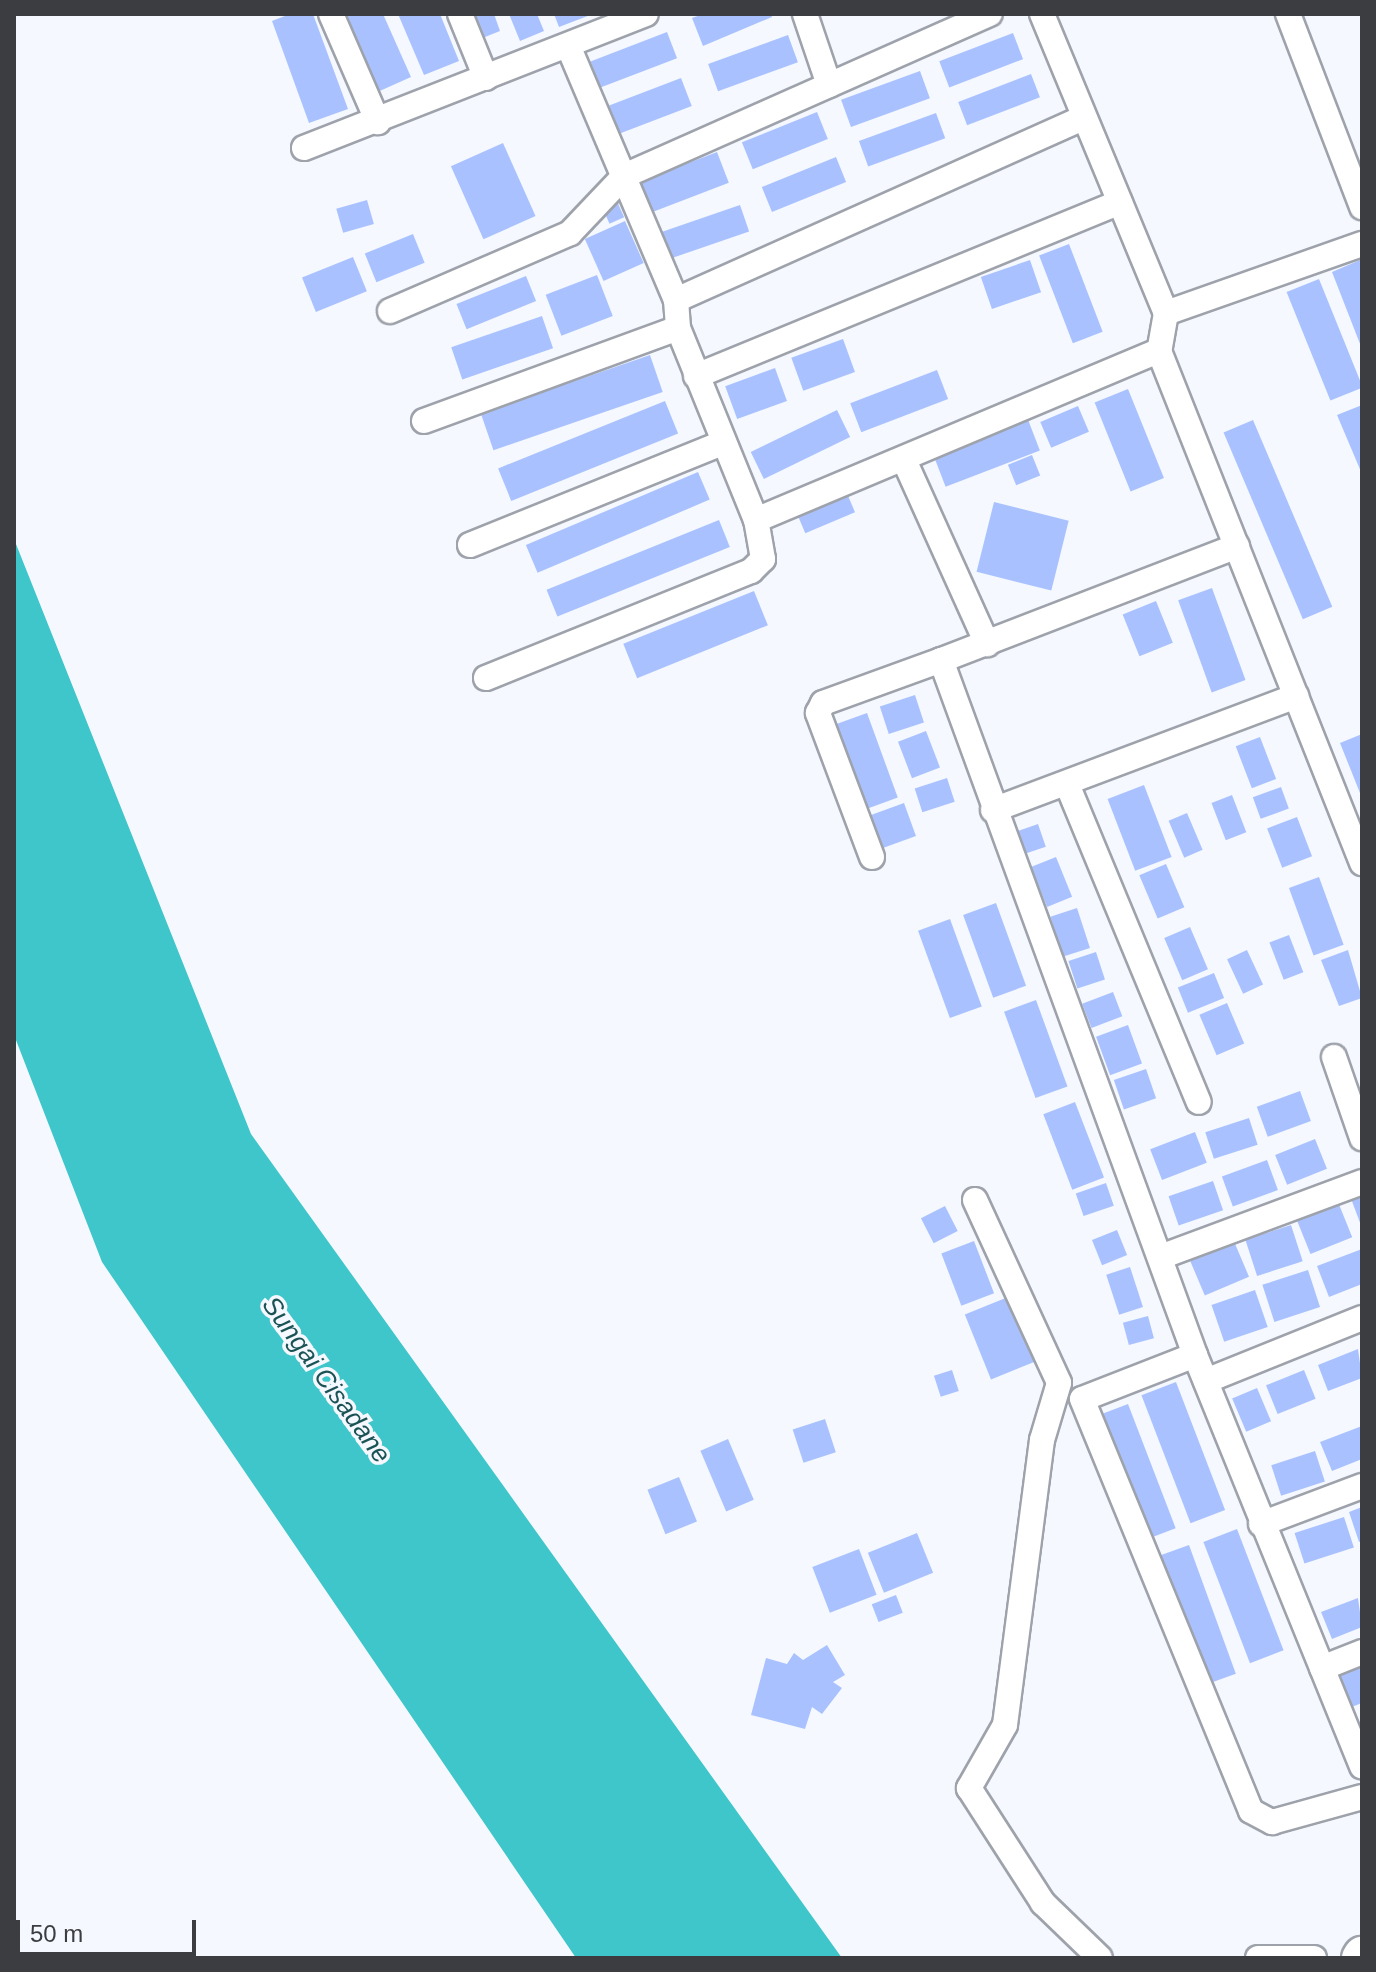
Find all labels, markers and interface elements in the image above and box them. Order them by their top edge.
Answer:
water label: Sungai Cisadane [255,1291,397,1469]
scale bar [20,1904,200,1954]
text: 50 m [30,1920,83,1947]

